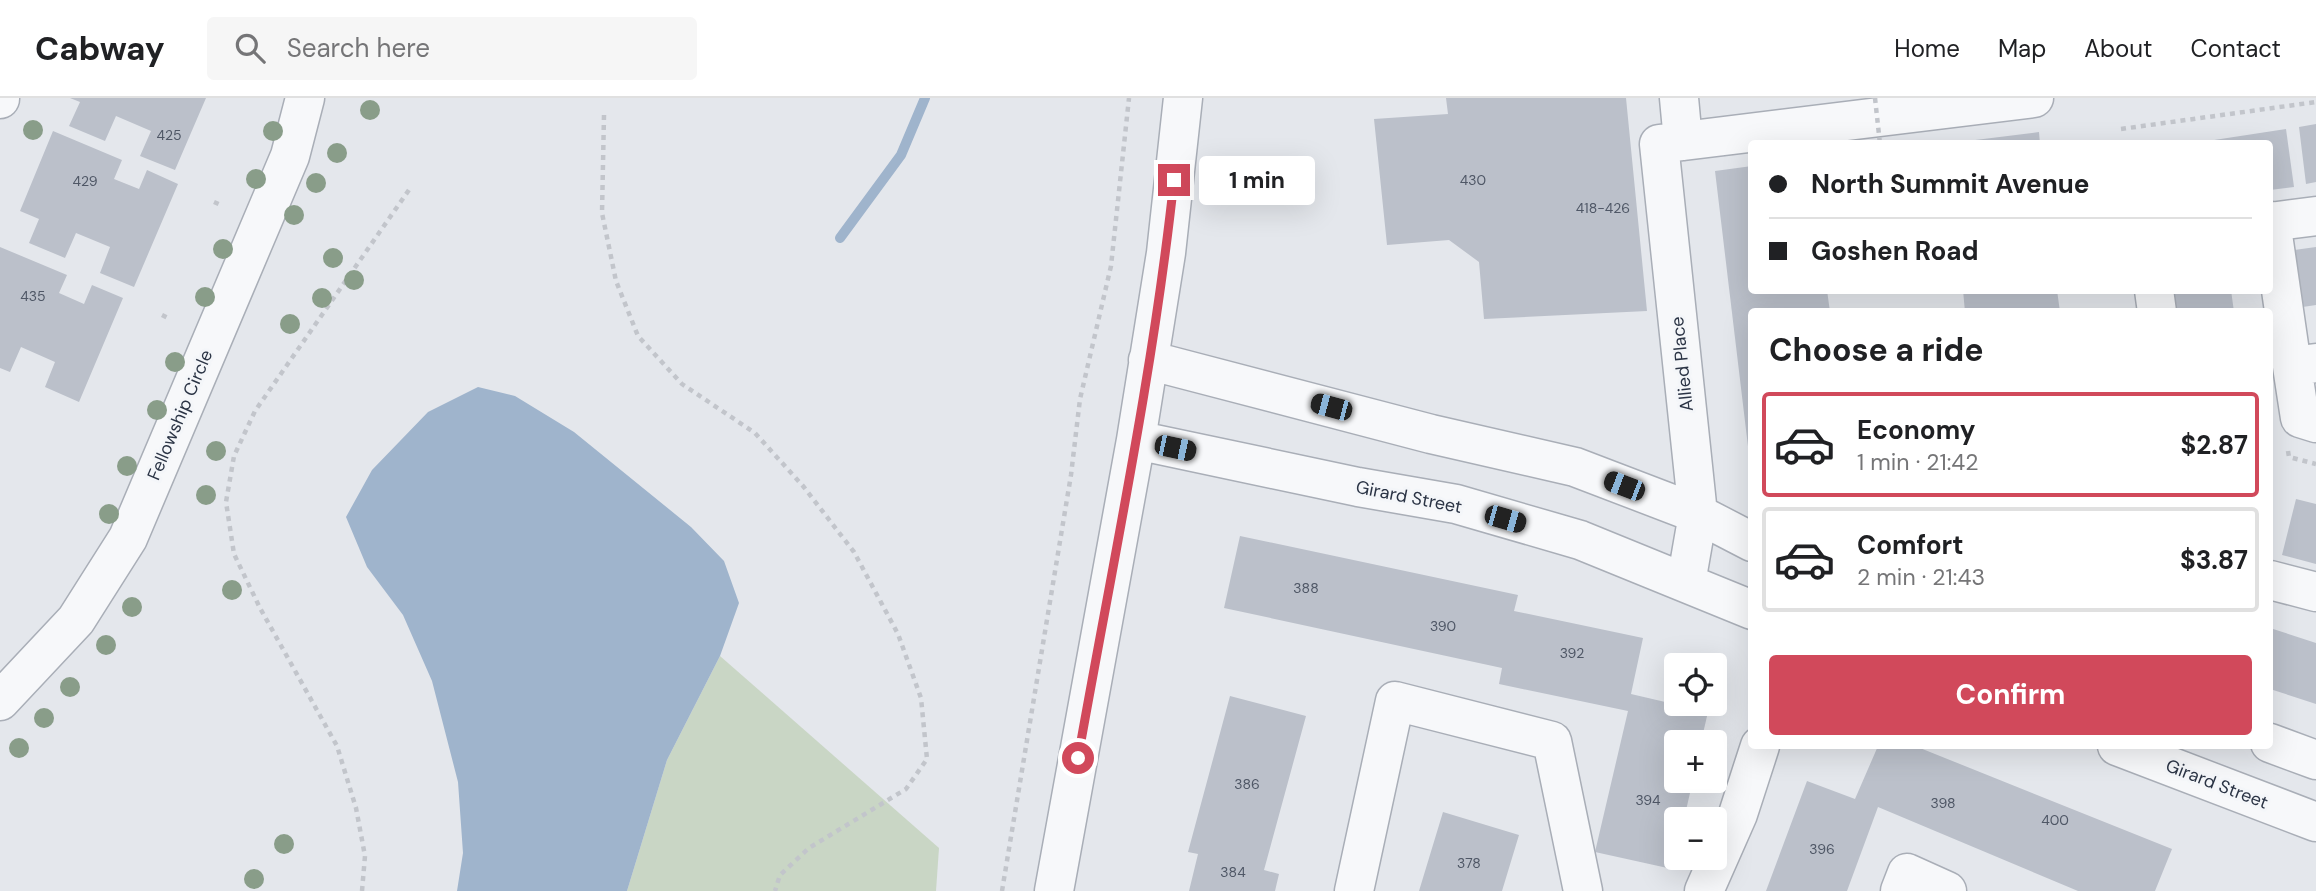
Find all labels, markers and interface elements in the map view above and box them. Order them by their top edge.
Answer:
search box [207,17,697,80]
text: Cabway [35,27,165,70]
icon: search [231,29,269,67]
text: Search here [287,31,430,65]
text: Home [1894,33,1960,64]
text: Map [1998,33,2046,64]
text: About [2084,33,2153,64]
text: Contact [2191,33,2281,64]
house number: 425 [156,126,182,144]
callout: 1 min [1198,155,1314,204]
route end [1158,164,1190,196]
text: 1 min [1229,165,1285,195]
text: North Summit Avenue [1811,167,2089,201]
house number: 430 [1460,171,1486,189]
house number: 429 [72,172,98,190]
house number: 418-426 [1576,199,1630,217]
text: Goshen Road [1811,234,1979,268]
house number: 435 [20,287,46,305]
street label: Allied Place [1665,315,1699,413]
text: Choose a ride [1769,329,1984,371]
street label: Fellowship Circle [142,346,218,484]
car [1308,391,1355,423]
icon: car [1773,413,1836,476]
text: Economy [1857,413,1975,447]
text: $2.87 [2181,428,2248,462]
car [1153,433,1198,463]
text: 1 min · 21:42 [1857,447,1979,477]
car [1601,469,1648,503]
street label: Girard Street [1354,475,1464,519]
car [1482,503,1529,535]
icon: car [1773,528,1836,591]
text: Comfort [1857,528,1963,562]
text: $3.87 [2180,543,2248,577]
text: 2 min · 21:43 [1857,562,1985,592]
house number: 388 [1293,579,1319,597]
house number: 390 [1430,617,1456,635]
house number: 392 [1560,644,1584,662]
map controls [1664,653,1727,870]
button: locate [1664,653,1727,716]
button: Confirm [1769,655,2252,735]
button: + [1664,730,1727,793]
route start [1062,742,1094,774]
street label: Girard Street [2162,753,2272,815]
house number: 386 [1234,775,1260,793]
house number: 394 [1635,791,1661,809]
house number: 398 [1931,794,1955,812]
button: − [1664,807,1727,870]
house number: 400 [2041,811,2069,829]
house number: 396 [1809,840,1835,858]
house number: 378 [1457,854,1481,872]
house number: 384 [1220,863,1246,881]

